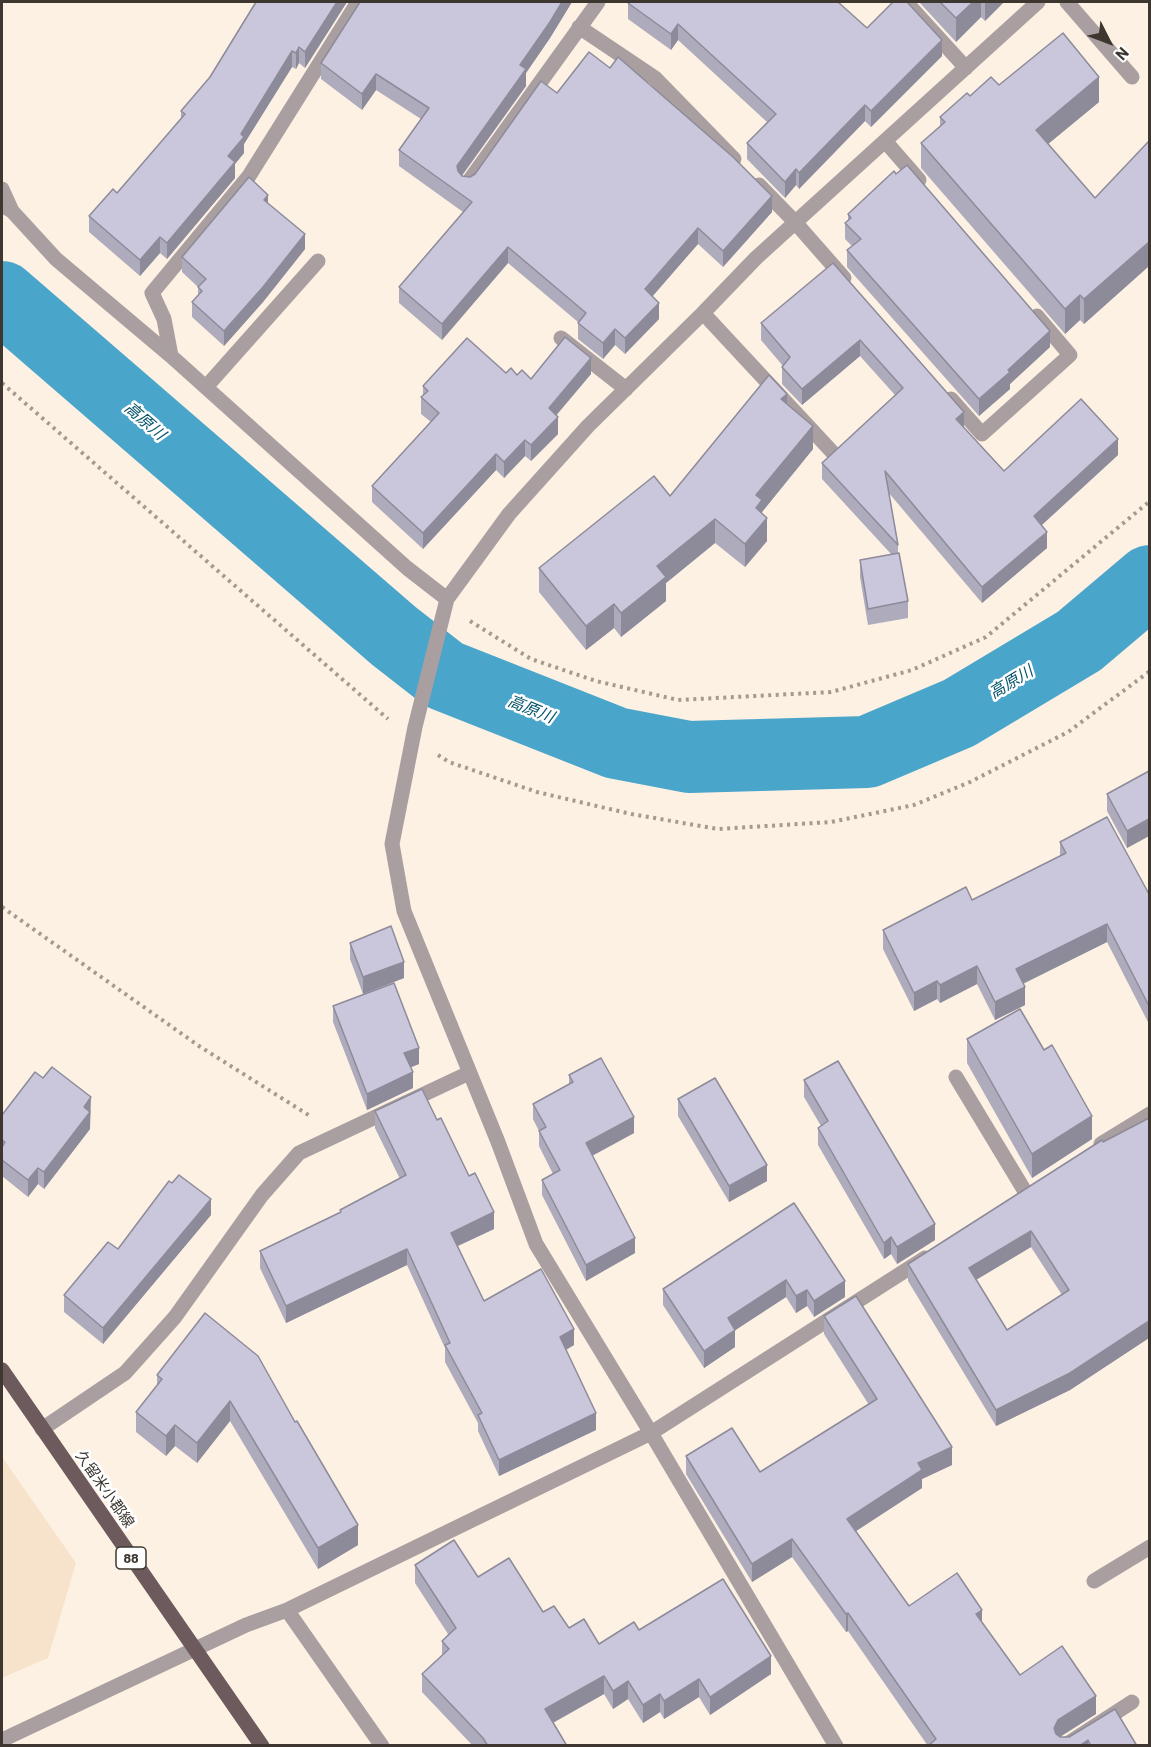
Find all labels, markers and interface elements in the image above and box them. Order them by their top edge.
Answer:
north arrow [1079,12,1139,72]
text: N [1112,44,1133,65]
water label: 高原川 [121,398,169,444]
water label: 高原川 [985,661,1037,703]
water label: 高原川 [505,691,557,727]
street label: 久留米小郡線 [72,1447,138,1531]
road number: 88 [116,1547,146,1569]

